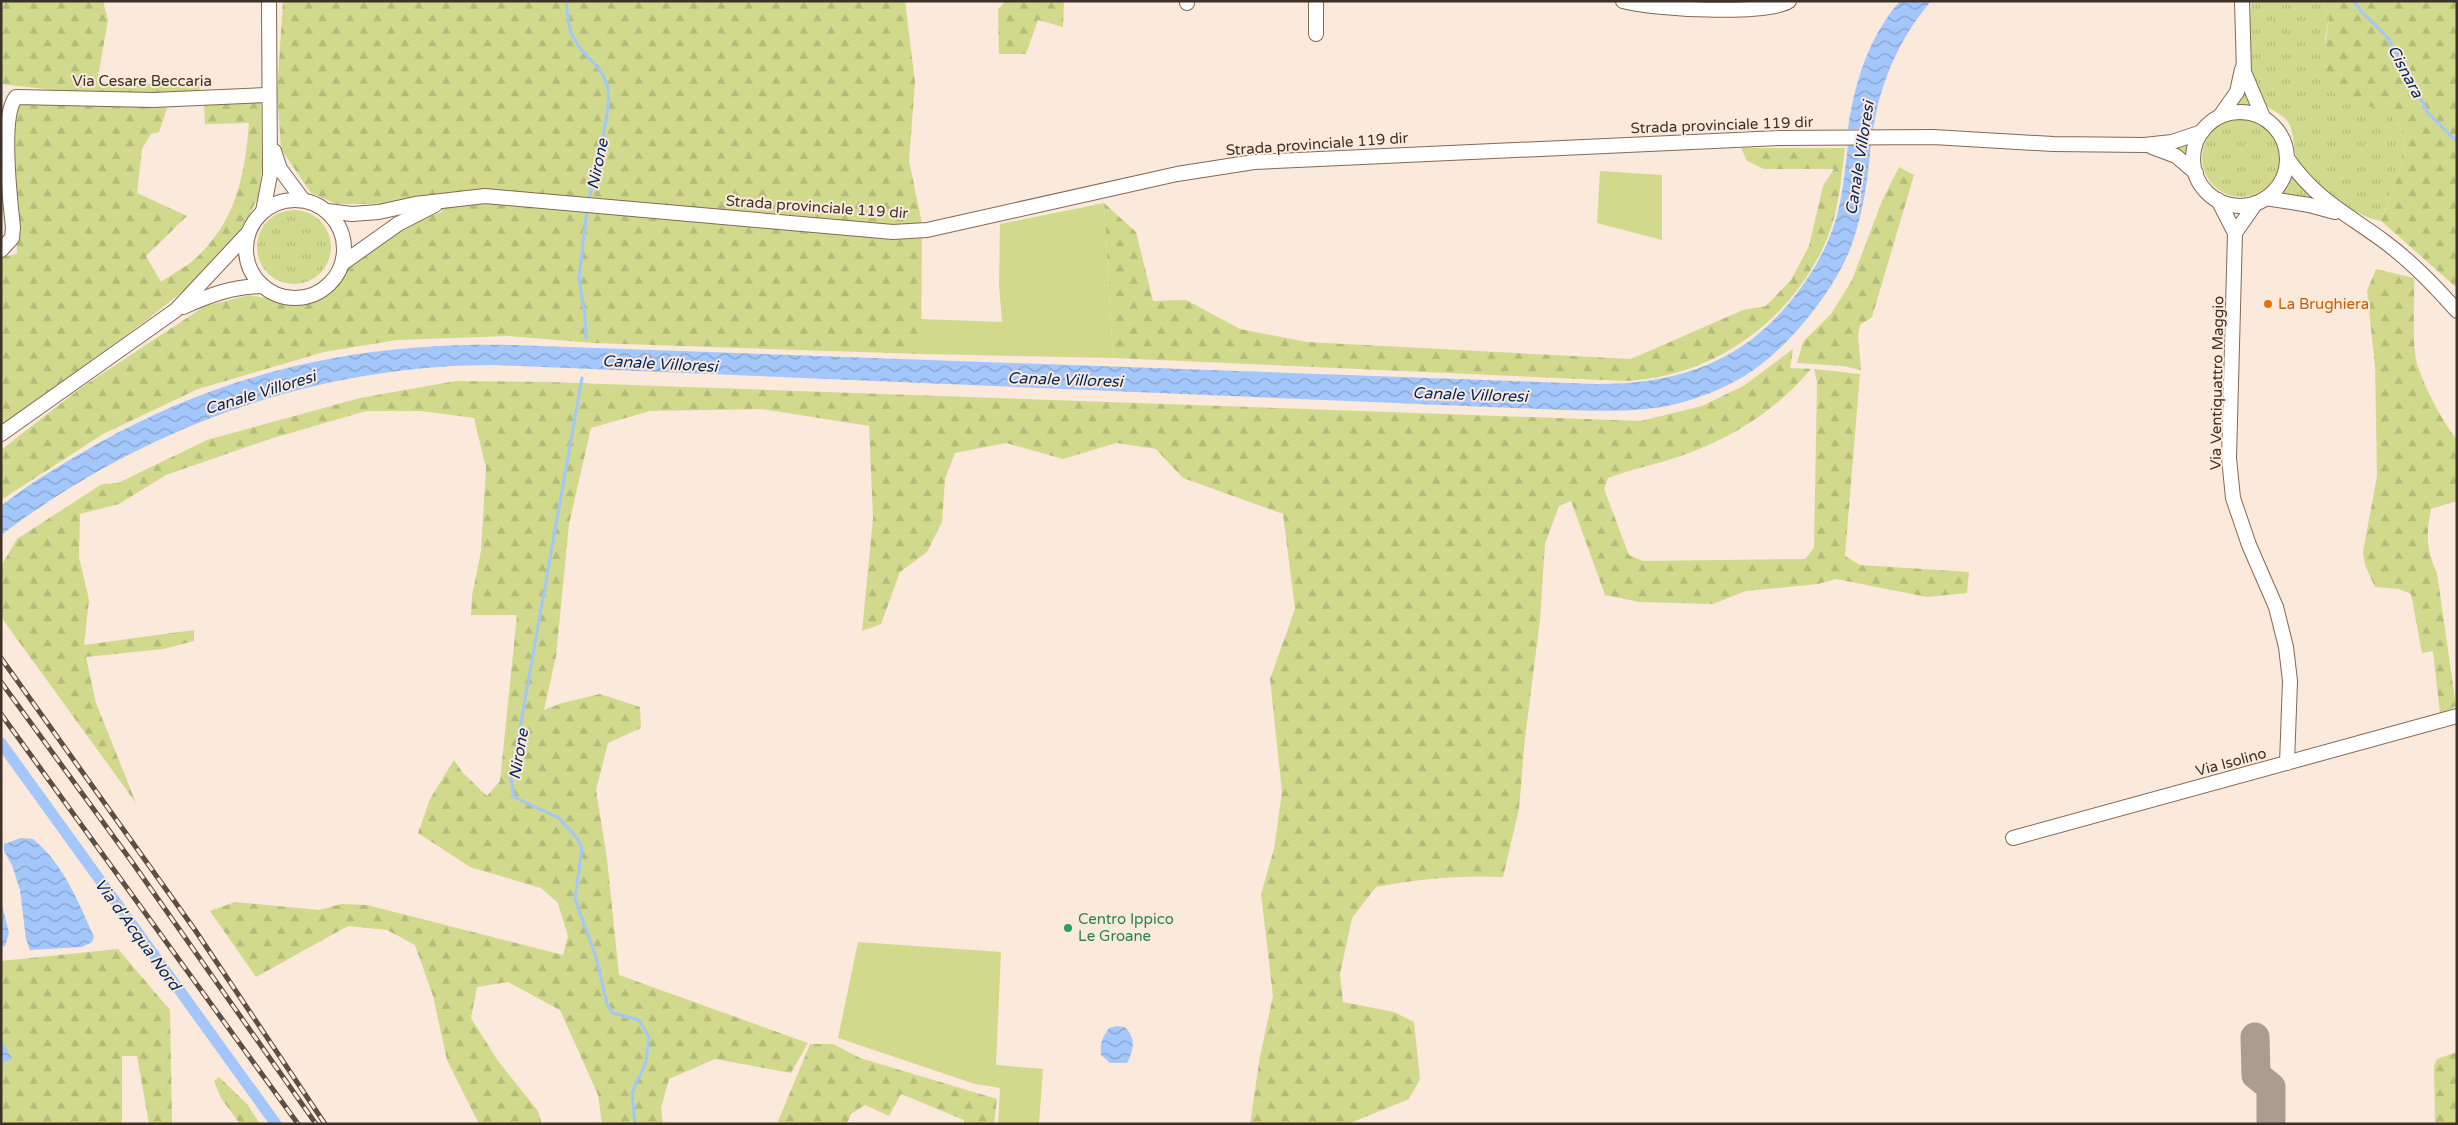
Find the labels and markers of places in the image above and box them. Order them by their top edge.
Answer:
place label: La Brughiera [2278,295,2369,313]
marker: La Brughiera [2262,298,2274,310]
place label: Centro Ippico Le Groane [1078,910,1174,945]
marker: Centro Ippico Le Groane [1062,922,1074,934]

